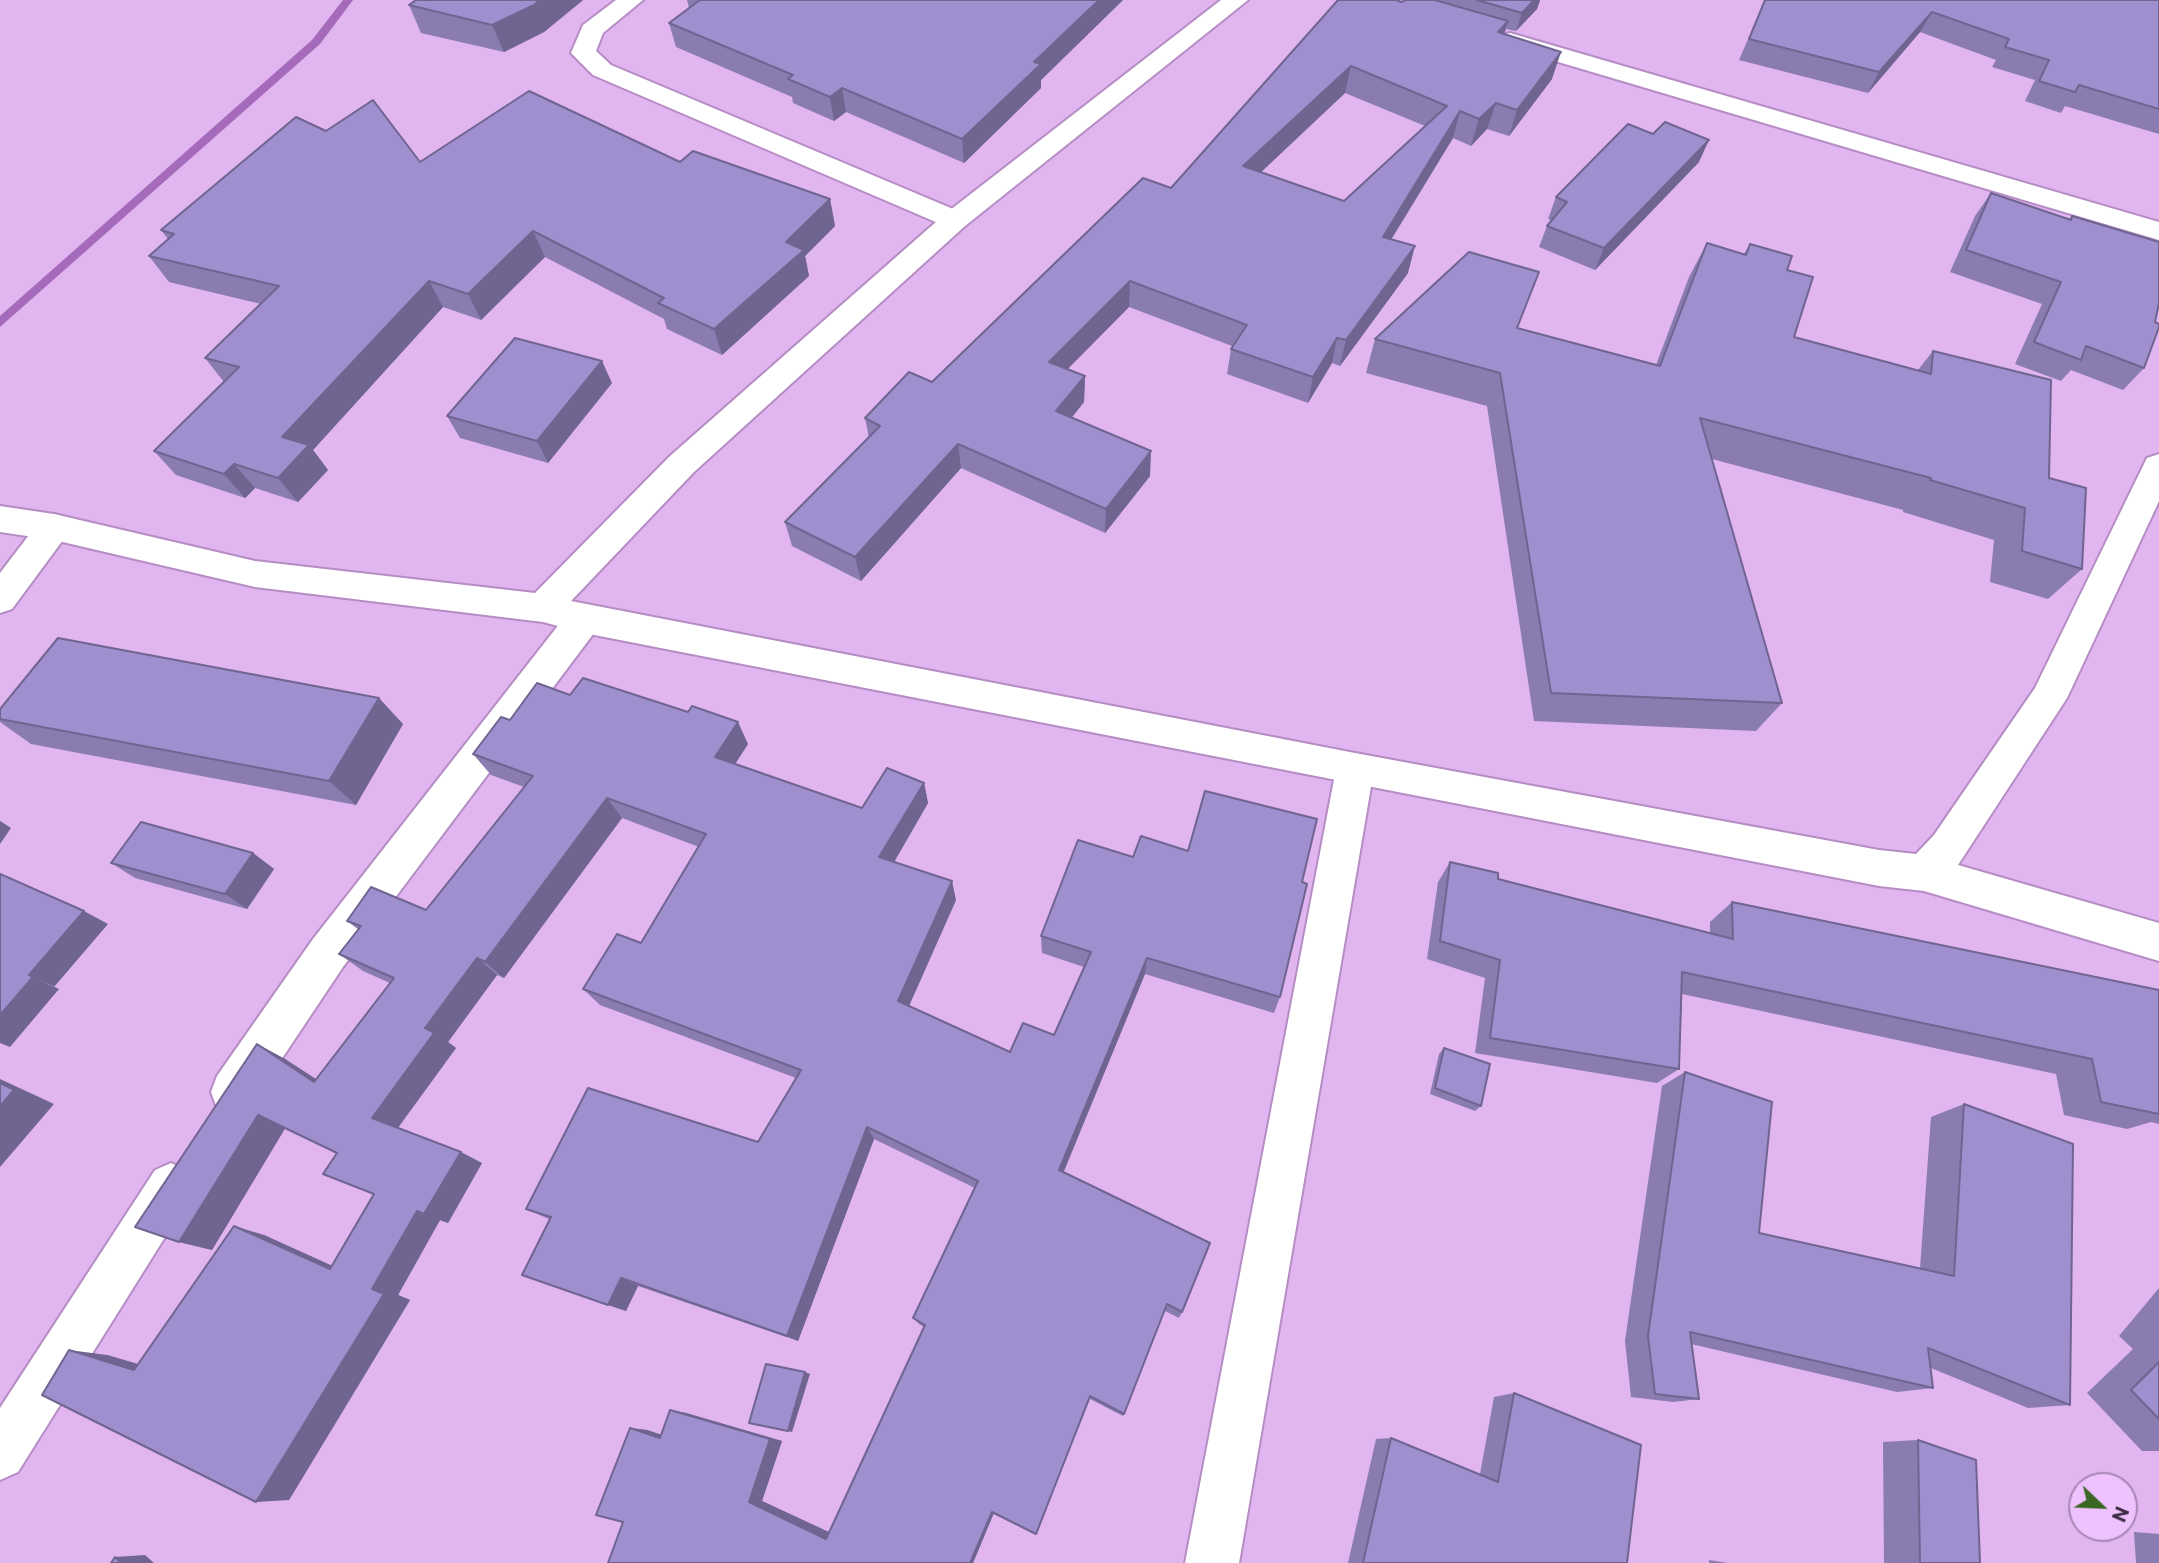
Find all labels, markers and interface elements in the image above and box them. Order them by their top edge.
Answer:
north arrow [2068,1472,2138,1542]
text: N [2108,1504,2134,1526]

